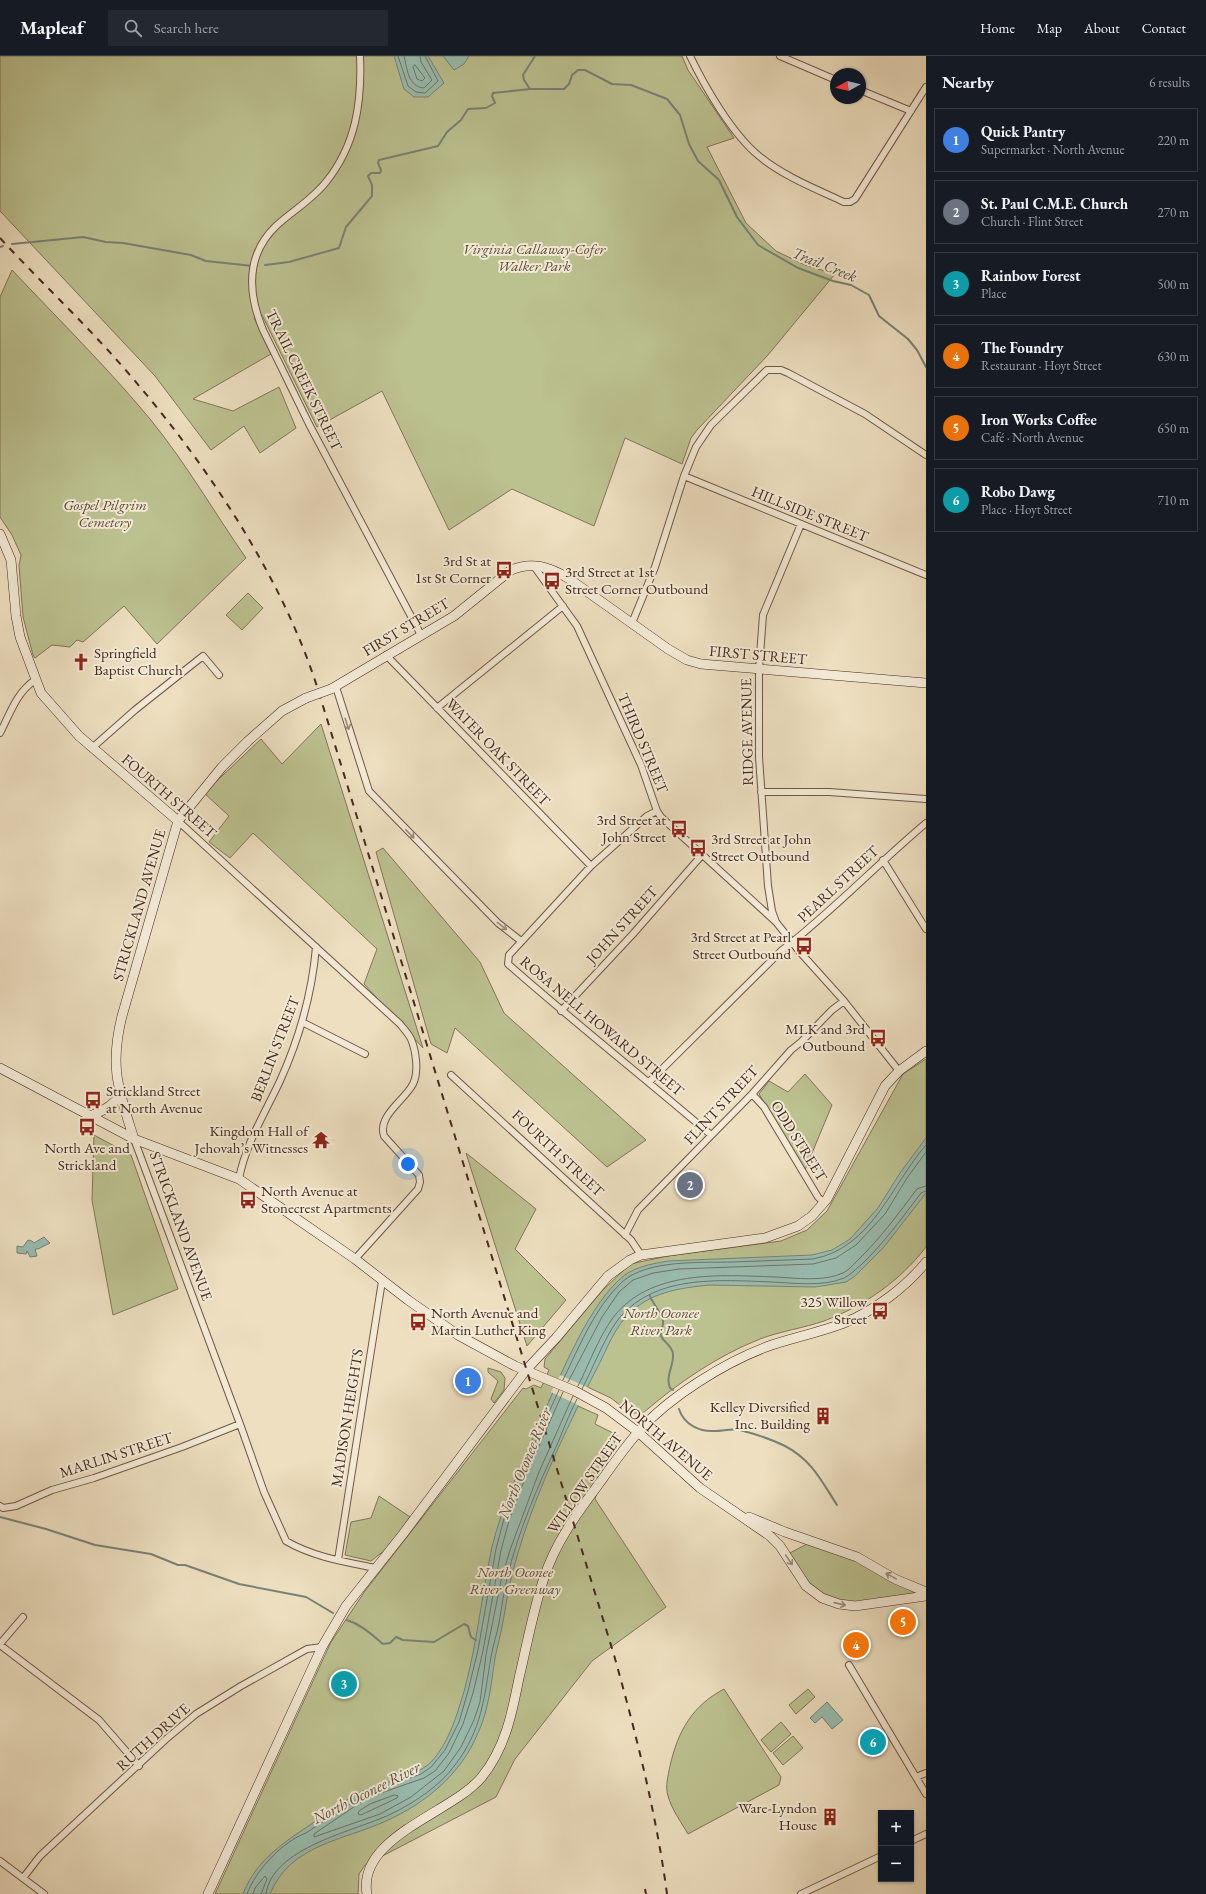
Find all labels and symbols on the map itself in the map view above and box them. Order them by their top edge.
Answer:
north arrow [830,68,866,104]
park label: Virginia Callaway-Cofer Walker Park [463,239,606,275]
water label: Trail Creek [789,242,861,287]
street label: TRAIL CREEK STREET [262,306,347,454]
street label: HILLSIDE STREET [749,481,872,546]
park label: Gospel Pilgrim Cemetery [63,495,147,531]
place label: 3rd St at 1st St Corner [415,551,491,587]
bus stop icon: 3rd St at 1st St Corner [494,560,514,580]
place label: 3rd Street at 1st Street Corner Outbound [565,562,709,598]
bus stop icon: 3rd Street at 1st Street Corner Outbound [542,571,562,591]
street label: FIRST STREET [359,593,454,660]
street label: FIRST STREET [708,641,809,668]
place label: Springfield Baptist Church [94,643,183,679]
church icon: Springfield Baptist Church [71,652,91,672]
street label: RIDGE AVENUE [736,677,757,786]
street label: THIRD STREET [614,690,673,797]
street label: WATER OAK STREET [442,694,555,810]
one-way arrow [344,718,351,731]
street label: FOURTH STREET [118,749,221,843]
place label: 3rd Street at John Street [597,810,666,846]
bus stop icon: 3rd Street at John Street [669,819,689,839]
street label: STRICKLAND AVENUE [108,826,169,983]
one-way arrow [405,829,415,839]
place label: 3rd Street at John Street Outbound [711,829,811,865]
bus stop icon: 3rd Street at John Street Outbound [688,838,708,858]
street label: PEARL STREET [793,840,883,926]
street label: JOHN STREET [580,881,662,969]
one-way arrow [496,922,507,930]
place label: 3rd Street at Pearl Street Outbound [691,927,791,963]
bus stop icon: 3rd Street at Pearl Street Outbound [794,936,814,956]
street label: ROSA NELL HOWARD STREET [516,951,689,1100]
street label: BERLIN STREET [246,993,304,1104]
place label: MLK and 3rd Outbound [785,1019,865,1055]
bus stop icon: MLK and 3rd Outbound [868,1028,888,1048]
street label: FLINT STREET [679,1060,763,1148]
place label: Strickland Street at North Avenue [106,1081,203,1117]
bus stop icon: Strickland Street at North Avenue [83,1090,103,1110]
street label: ODD STREET [767,1097,832,1185]
street label: FOURTH STREET [508,1105,609,1201]
bus stop icon: North Ave and Strickland [77,1117,97,1137]
place label: Kingdom Hall of Jehovah’s Witnesses [193,1121,310,1157]
temple icon: Kingdom Hall of Jehovah’s Witnesses [311,1130,331,1150]
place label: North Ave and Strickland [44,1138,130,1174]
street label: STRICKLAND AVENUE [146,1149,217,1303]
your location [398,1154,418,1174]
pin: 2 [677,1170,703,1200]
place label: North Avenue at Stonecrest Apartments [261,1181,392,1217]
bus stop icon: North Avenue at Stonecrest Apartments [238,1190,258,1210]
place label: 325 Willow Street [801,1292,868,1328]
bus stop icon: 325 Willow Street [870,1301,890,1321]
place label: North Avenue and Martin Luther King [431,1303,546,1339]
park label: North Oconee River Park [622,1303,700,1339]
bus stop icon: North Avenue and Martin Luther King [408,1312,428,1332]
street label: MADISON HEIGHTS [326,1348,367,1488]
pin: 1 [455,1366,481,1396]
street label: NORTH AVENUE [616,1395,717,1485]
place label: Kelley Diversified Inc. Building [710,1397,810,1433]
water label: North Oconee River [492,1404,557,1523]
building icon: Kelley Diversified Inc. Building [813,1406,833,1426]
street label: MARLIN STREET [57,1427,176,1482]
street label: WILLOW STREET [543,1428,627,1537]
one-way arrow [785,1554,793,1565]
park label: North Oconee River Greenway [469,1562,561,1598]
one-way arrow [885,1572,897,1579]
one-way arrow [833,1600,846,1608]
pin: 5 [890,1607,916,1637]
pin: 4 [843,1630,869,1660]
pin: 3 [331,1669,357,1699]
street label: RUTH DRIVE [112,1698,194,1775]
pin: 6 [860,1727,886,1757]
water label: North Oconee River [308,1756,424,1829]
place label: Ware-Lyndon House [738,1798,817,1834]
building icon: Ware-Lyndon House [820,1807,840,1827]

